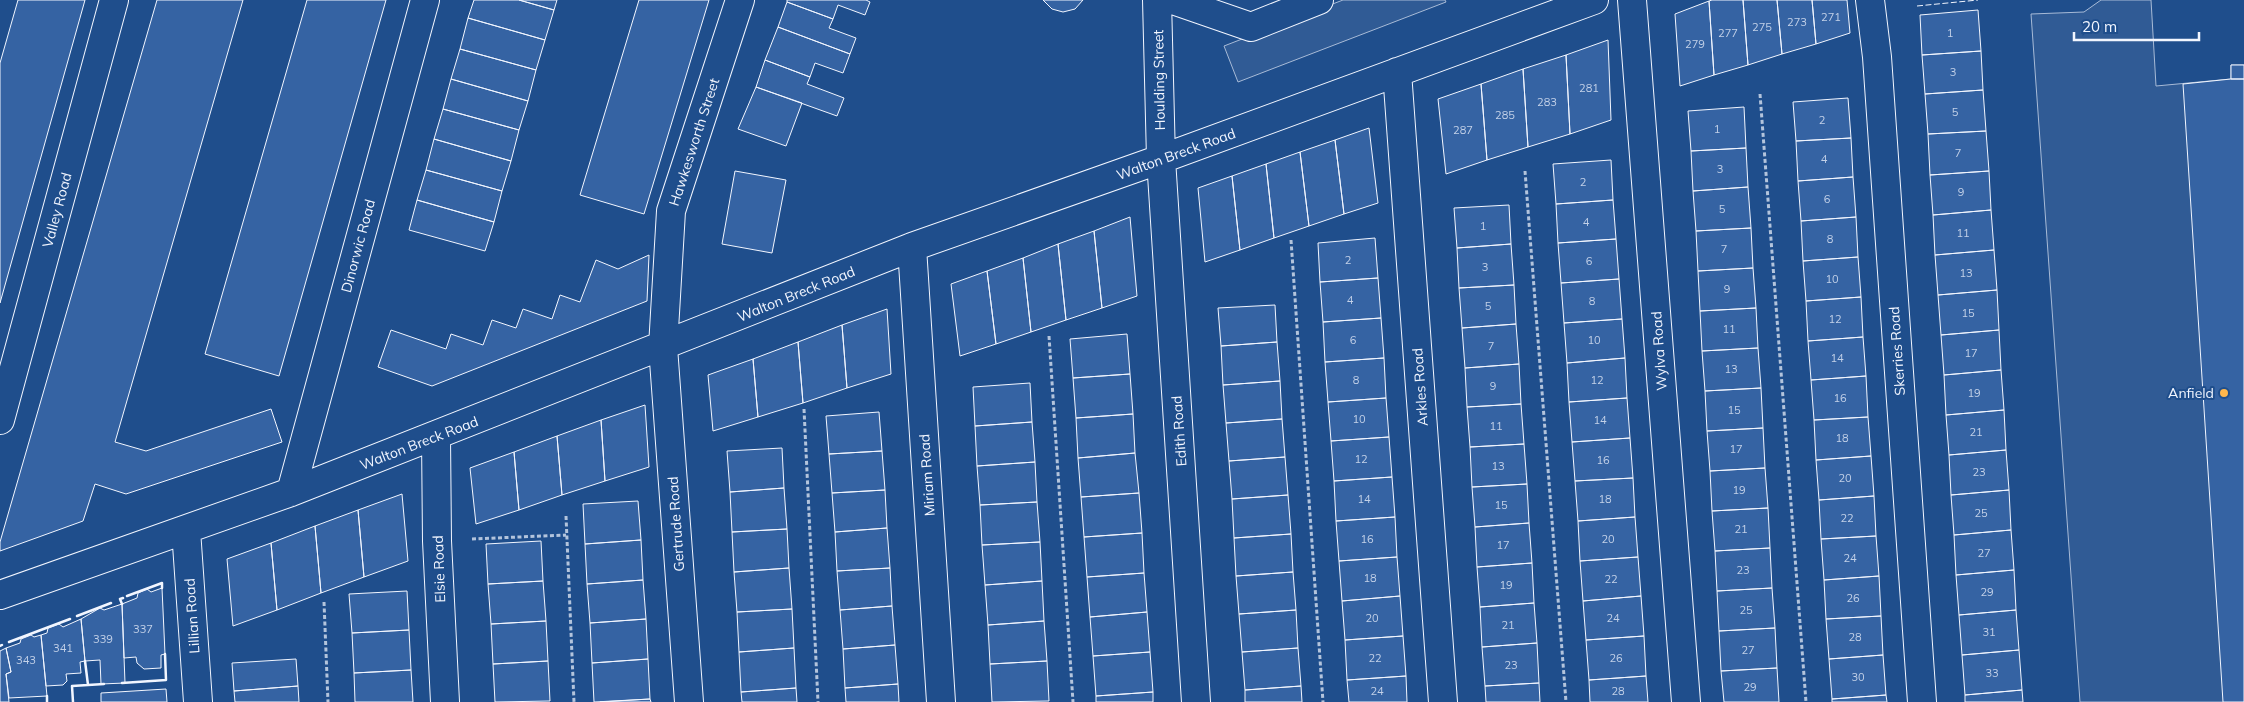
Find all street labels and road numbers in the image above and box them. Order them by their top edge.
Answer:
street label: Houlding Street [1149,29,1169,131]
street label: Hawkesworth Street [665,76,723,208]
street label: Walton Breck Road [1114,124,1238,184]
street label: Valley Road [38,170,76,250]
street label: Dinorwic Road [337,197,379,295]
street label: Walton Breck Road [734,262,858,326]
street label: Skerries Road [1885,306,1909,396]
street label: Wylva Road [1647,311,1671,391]
street label: Arkles Road [1408,347,1432,427]
street label: Edith Road [1168,395,1190,467]
street label: Walton Breck Road [357,412,481,474]
street label: Miriam Road [915,433,939,517]
street label: Gertrude Road [664,476,688,572]
street label: Elsie Road [429,535,449,603]
street label: Lillian Road [180,578,204,654]

